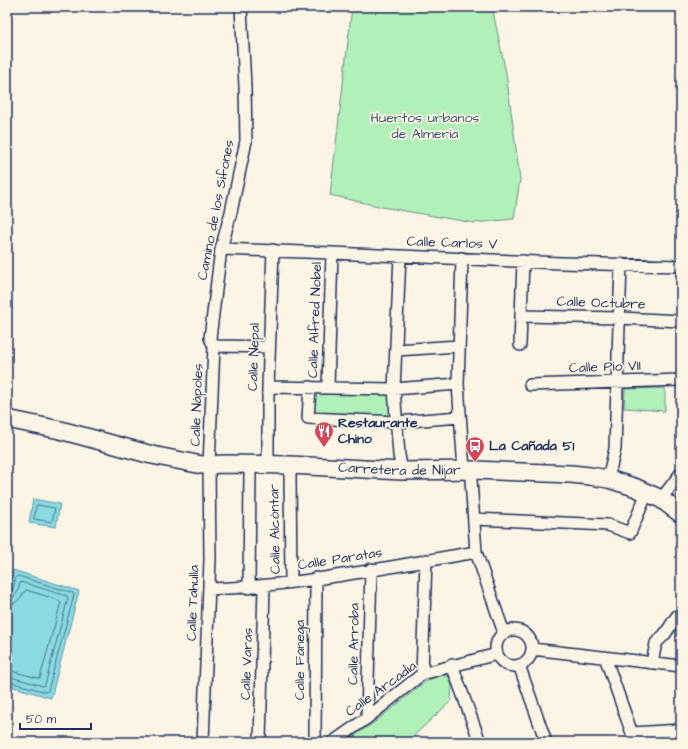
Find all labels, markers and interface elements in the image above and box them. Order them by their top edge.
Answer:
park label: Huertos urbanos de Almería [371,108,479,144]
street label: Camino de los Sifones [193,138,239,282]
street label: Calle Carlos V [406,231,498,255]
street label: Calle Alfred Nobel [303,261,327,379]
street label: Calle Octubre [556,291,646,315]
street label: Calle Nepal [243,323,265,391]
street label: Calle Pío VII [569,356,641,378]
street label: Calle Nápoles [186,363,208,447]
place label: Restaurante Chino [338,413,418,449]
restaurant icon: Restaurante Chino [313,420,335,448]
bus stop icon: La Cañada 51 [464,435,486,463]
place label: La Cañada 51 [489,436,574,456]
street label: Carretera de Níjar [338,458,461,481]
street label: Calle Alcóntar [264,484,286,574]
street label: Calle Paratas [296,542,384,576]
street label: Calle Tahulla [182,565,204,641]
street label: Calle Arroba [343,603,365,685]
street label: Calle Fanega [290,620,310,700]
street label: Calle Varas [236,627,258,701]
street label: Calle Arcadia [341,656,421,722]
scale bar [20,705,91,731]
text: 50 m [26,711,57,728]

